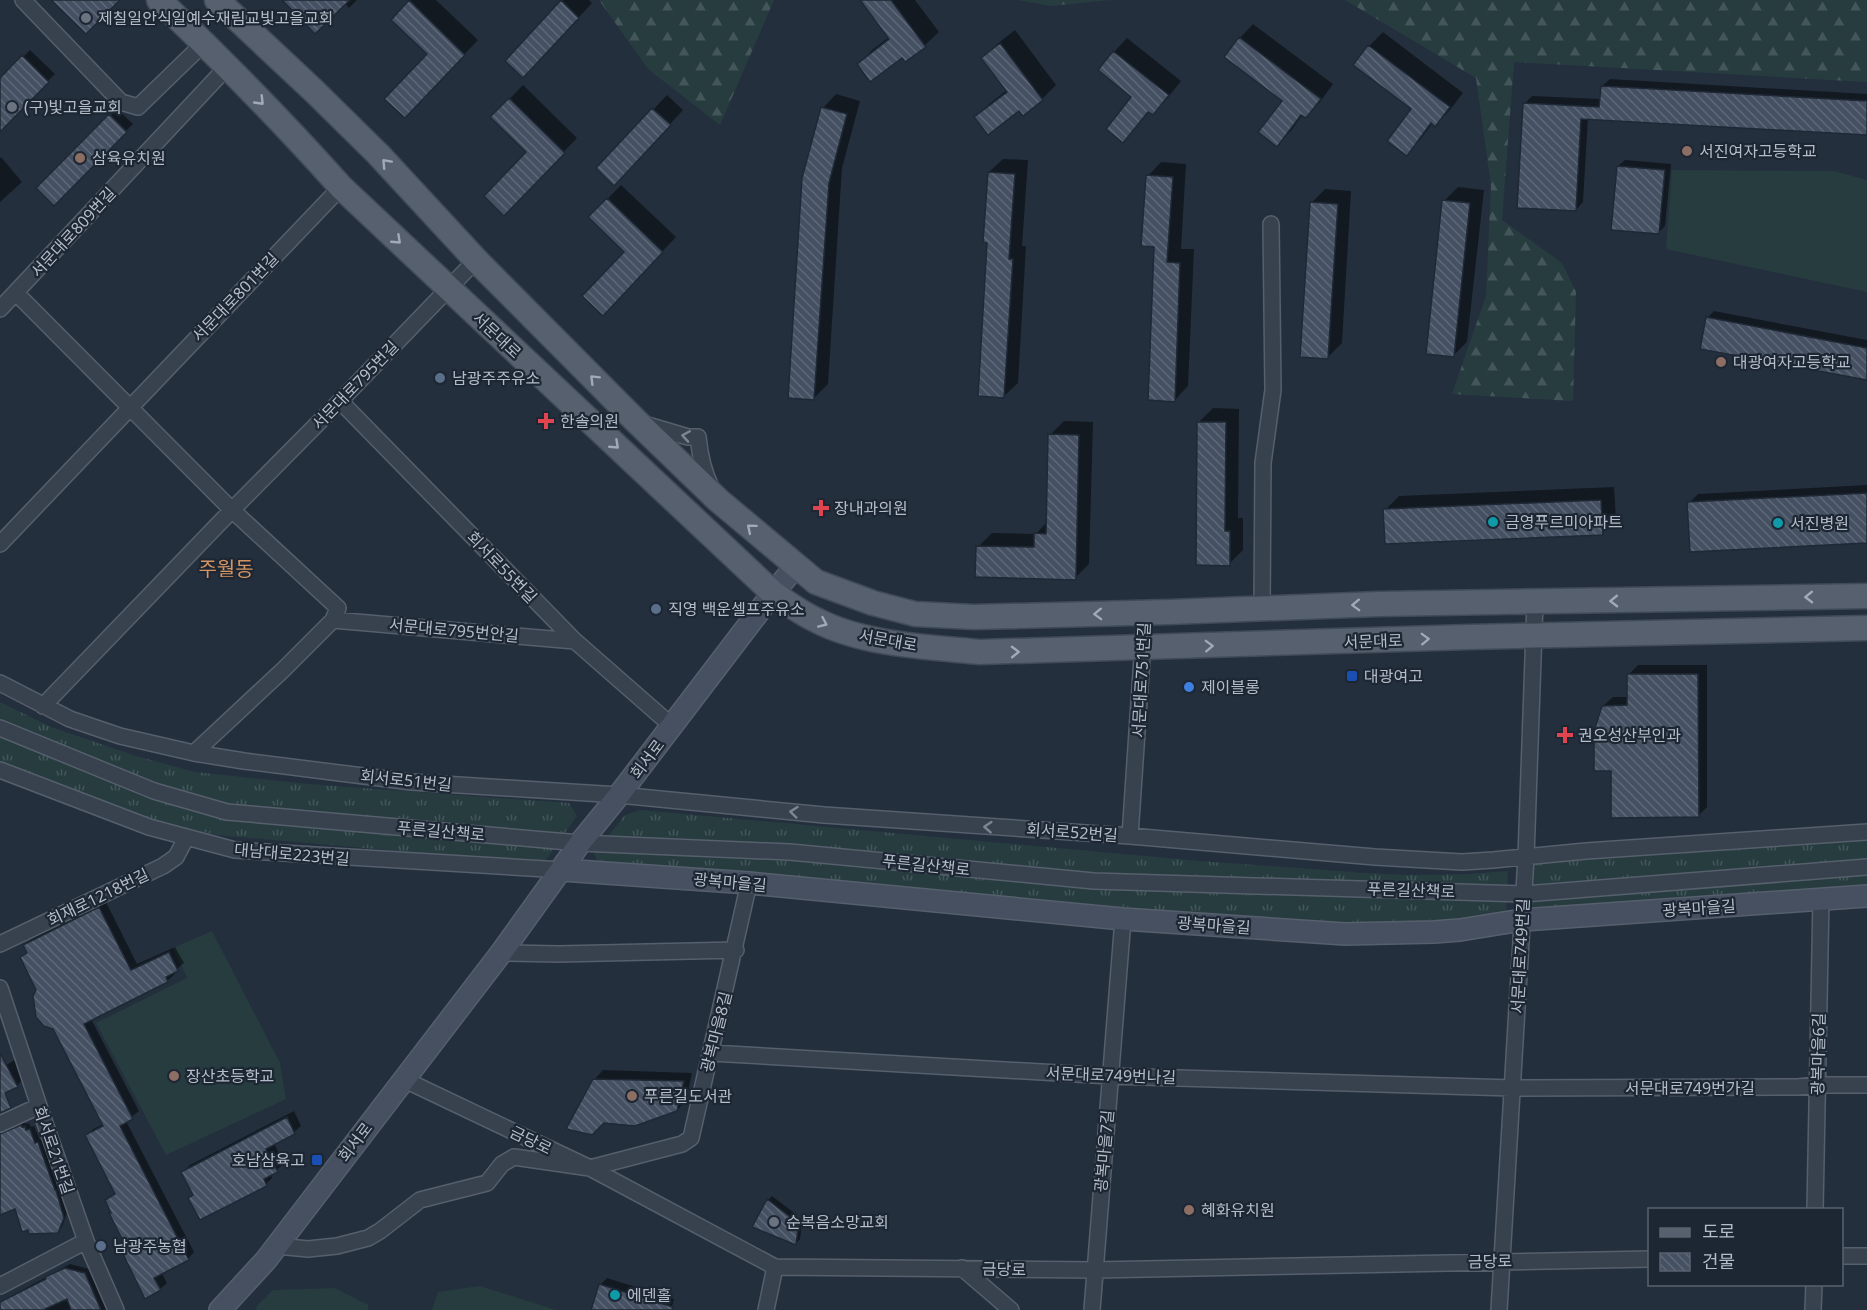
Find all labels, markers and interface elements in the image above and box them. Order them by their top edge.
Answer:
place label: 제칠일안식일예수재림교빛고을교회 [98,7,334,29]
marker: 제칠일안식일예수재림교빛고을교회 [79,11,93,25]
one-way arrow [253,93,264,104]
place label: (구)빛고을교회 [24,96,122,118]
marker: (구)빛고을교회 [5,100,19,114]
place label: 서진여자고등학교 [1699,140,1817,162]
marker: 서진여자고등학교 [1680,144,1694,158]
place label: 삼육유치원 [92,147,166,169]
marker: 삼육유치원 [73,151,87,165]
one-way arrow [382,159,393,170]
street label: 서문대로809번길 [25,182,121,282]
one-way arrow [389,232,400,243]
street label: 서문대로801번길 [187,248,283,346]
street label: 서문대로 [468,307,526,363]
street label: 서문대로795번길 [307,336,403,434]
place label: 대광여자고등학교 [1733,351,1851,373]
marker: 대광여자고등학교 [1714,355,1728,369]
place label: 남광주주유소 [452,367,540,389]
marker: 남광주주유소 [433,371,447,385]
one-way arrow [591,376,602,387]
place label: 한솔의원 [560,410,619,432]
marker: 한솔의원 [537,412,555,430]
one-way arrow [681,430,691,442]
one-way arrow [609,438,619,449]
place label: 장내과의원 [834,497,908,519]
marker: 장내과의원 [812,499,830,517]
place label: 금영푸르미아파트 [1505,511,1623,533]
place label: 서진병원 [1790,512,1849,534]
marker: 금영푸르미아파트 [1486,515,1500,529]
marker: 서진병원 [1771,516,1785,530]
one-way arrow [747,524,758,535]
street label: 회서로55번길 [462,526,542,608]
district label: 주월동 [198,555,254,582]
one-way arrow [1804,591,1813,604]
one-way arrow [1609,595,1618,607]
place label: 직영 백운셀프주유소 [668,598,805,620]
one-way arrow [1351,599,1360,612]
marker: 직영 백운셀프주유소 [649,602,663,616]
one-way arrow [1093,608,1102,620]
street label: 서문대로795번안길 [388,613,520,647]
one-way arrow [817,616,828,628]
street label: 서문대로751번길 [1127,622,1155,738]
street label: 서문대로 [857,624,919,656]
street label: 서문대로 [1343,629,1403,653]
one-way arrow [1421,632,1430,645]
one-way arrow [1205,640,1214,652]
one-way arrow [1010,645,1019,658]
place label: 대광여고 [1364,665,1423,687]
marker: 대광여고 [1345,669,1359,683]
place label: 제이블롱 [1201,676,1260,698]
marker: 제이블롱 [1182,680,1196,694]
place label: 권오성산부인과 [1578,724,1681,746]
marker: 권오성산부인과 [1556,726,1574,744]
street label: 회서로 [625,735,669,783]
street label: 회서로51번길 [359,764,453,796]
one-way arrow [789,806,798,819]
street label: 푸른길산책로 [396,816,486,846]
street label: 회서로52번길 [1025,818,1119,846]
one-way arrow [984,820,993,833]
street label: 대남대로223번길 [233,838,351,870]
street label: 푸른길산책로 [881,849,971,881]
street label: 회재로1218번길 [44,863,152,931]
street label: 광복마을길 [692,868,768,896]
street label: 푸른길산책로 [1366,877,1456,903]
street label: 광복마을길 [1662,894,1736,922]
street label: 서문대로749번길 [1506,898,1534,1014]
street label: 광복마을길 [1177,911,1251,939]
street label: 광복마을8길 [695,989,737,1075]
street label: 광복마을6길 [1806,1012,1830,1096]
street label: 서문대로749번나길 [1045,1062,1177,1088]
place label: 장산초등학교 [186,1065,274,1087]
marker: 장산초등학교 [167,1069,181,1083]
street label: 서문대로749번가길 [1625,1077,1755,1099]
place label: 푸른길도서관 [644,1085,733,1107]
marker: 푸른길도서관 [625,1089,639,1103]
street label: 회서로21번길 [29,1103,79,1197]
street label: 광복마을7길 [1089,1109,1119,1193]
street label: 회서로 [333,1118,377,1166]
street label: 금당로 [506,1120,556,1160]
place label: 호남삼육고 [231,1149,305,1171]
marker: 호남삼육고 [310,1153,324,1167]
place label: 혜화유치원 [1201,1199,1275,1221]
marker: 혜화유치원 [1182,1203,1196,1217]
legend [1648,1208,1843,1286]
place label: 순복음소망교회 [786,1211,889,1233]
marker: 순복음소망교회 [767,1215,781,1229]
text: 도로 [1702,1219,1735,1243]
place label: 남광주농협 [113,1235,187,1257]
marker: 남광주농협 [94,1239,108,1253]
text: 건물 [1702,1249,1735,1273]
street label: 금당로 [1468,1250,1513,1272]
street label: 금당로 [982,1258,1027,1280]
place label: 에덴홀 [627,1284,671,1306]
marker: 에덴홀 [608,1288,622,1302]

